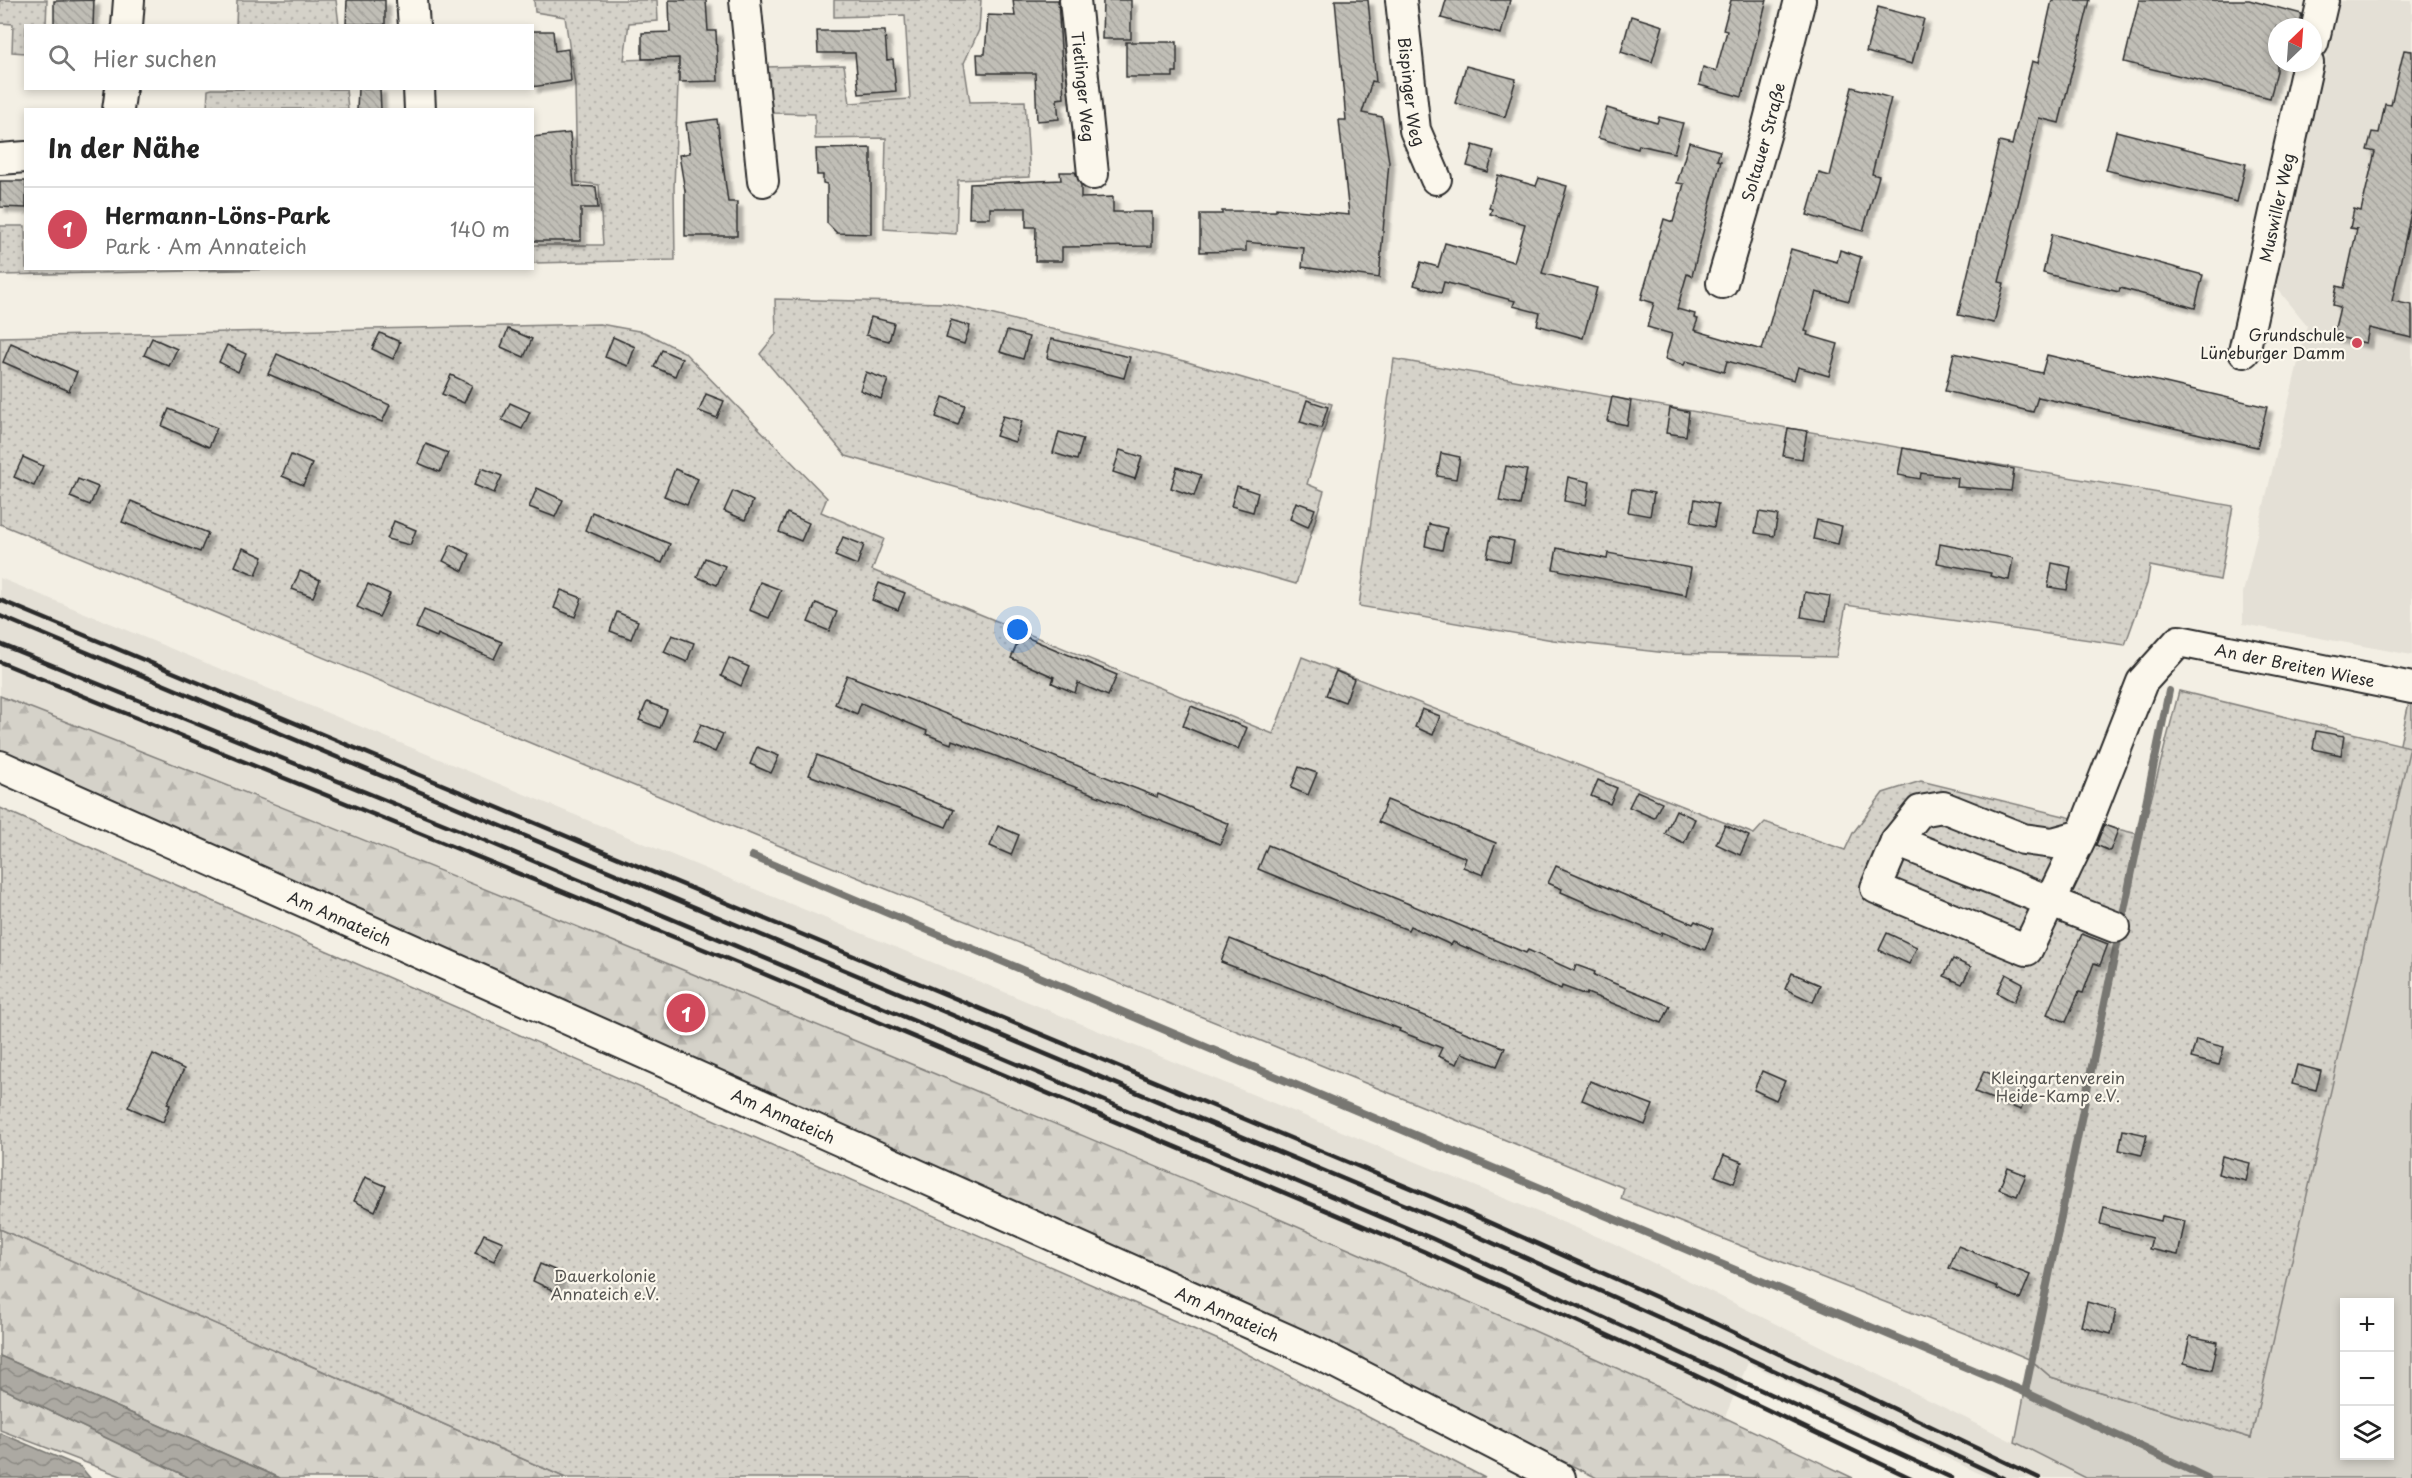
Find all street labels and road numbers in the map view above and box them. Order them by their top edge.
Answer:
street label: Tietlinger Weg [1066,30,1102,143]
street label: Bispinger Weg [1393,36,1432,149]
street label: Soltauer Straße [1734,80,1790,204]
street label: Muswiller Weg [2252,151,2300,264]
street label: An der Breiten Wiese [2213,637,2377,692]
street label: Am Annateich [284,884,395,951]
street label: Am Annateich [728,1082,839,1149]
street label: Am Annateich [1172,1280,1283,1347]

